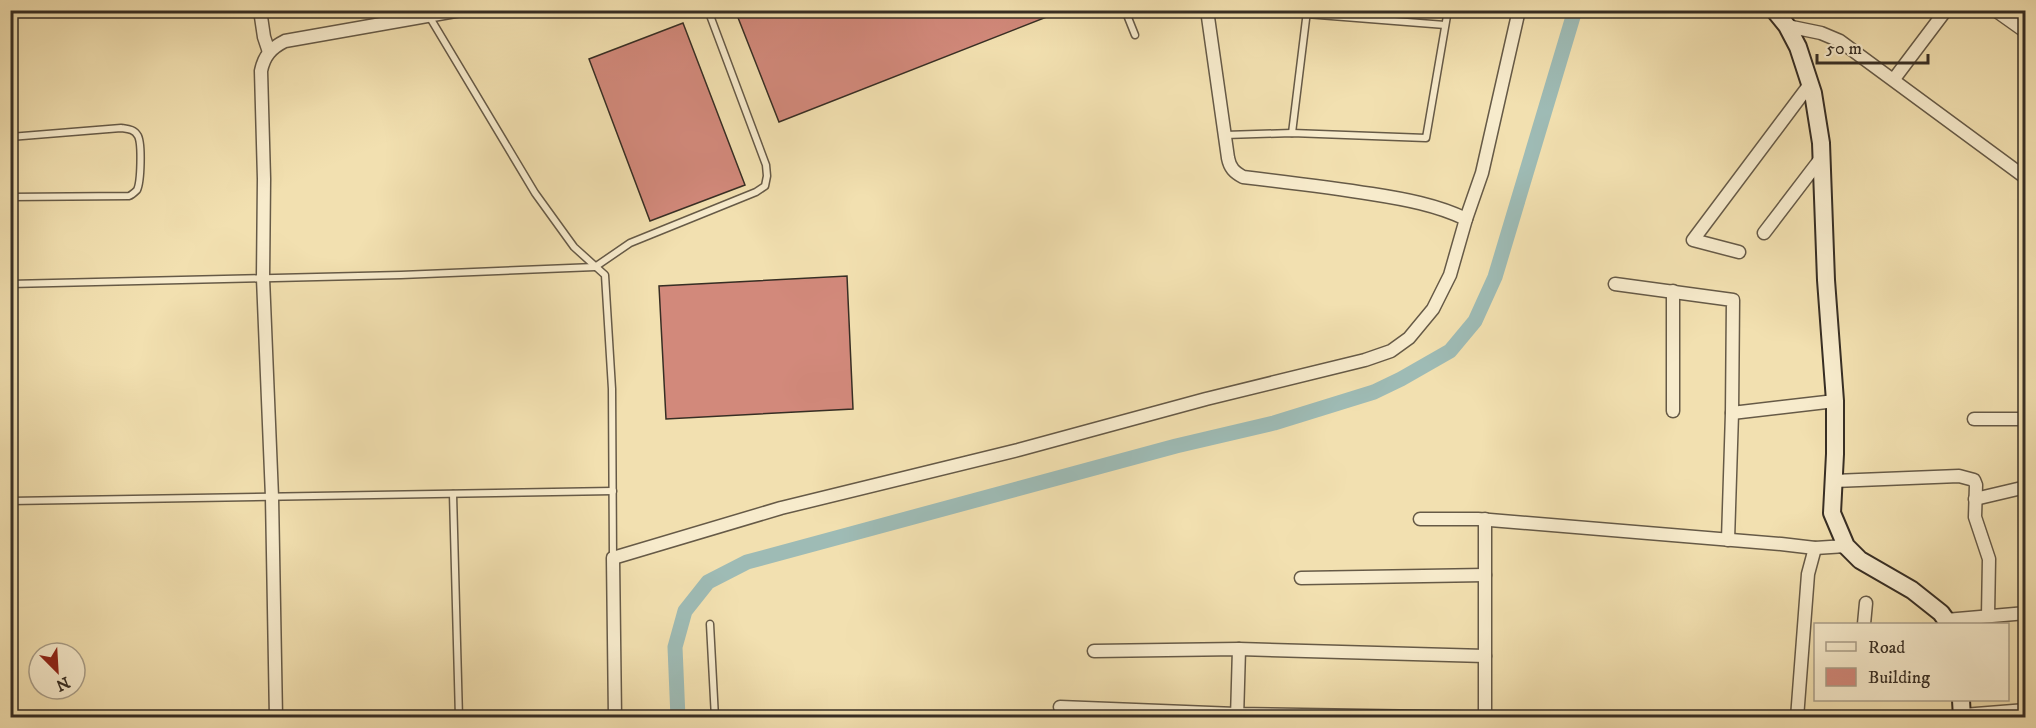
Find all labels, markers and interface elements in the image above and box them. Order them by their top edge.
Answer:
scale bar [1817,27,1928,65]
text: 50 m [1826,38,1862,60]
legend [1814,623,2009,701]
text: Road [1868,637,1905,659]
north arrow [27,641,87,701]
text: Building [1868,667,1930,689]
text: N [53,672,73,696]

